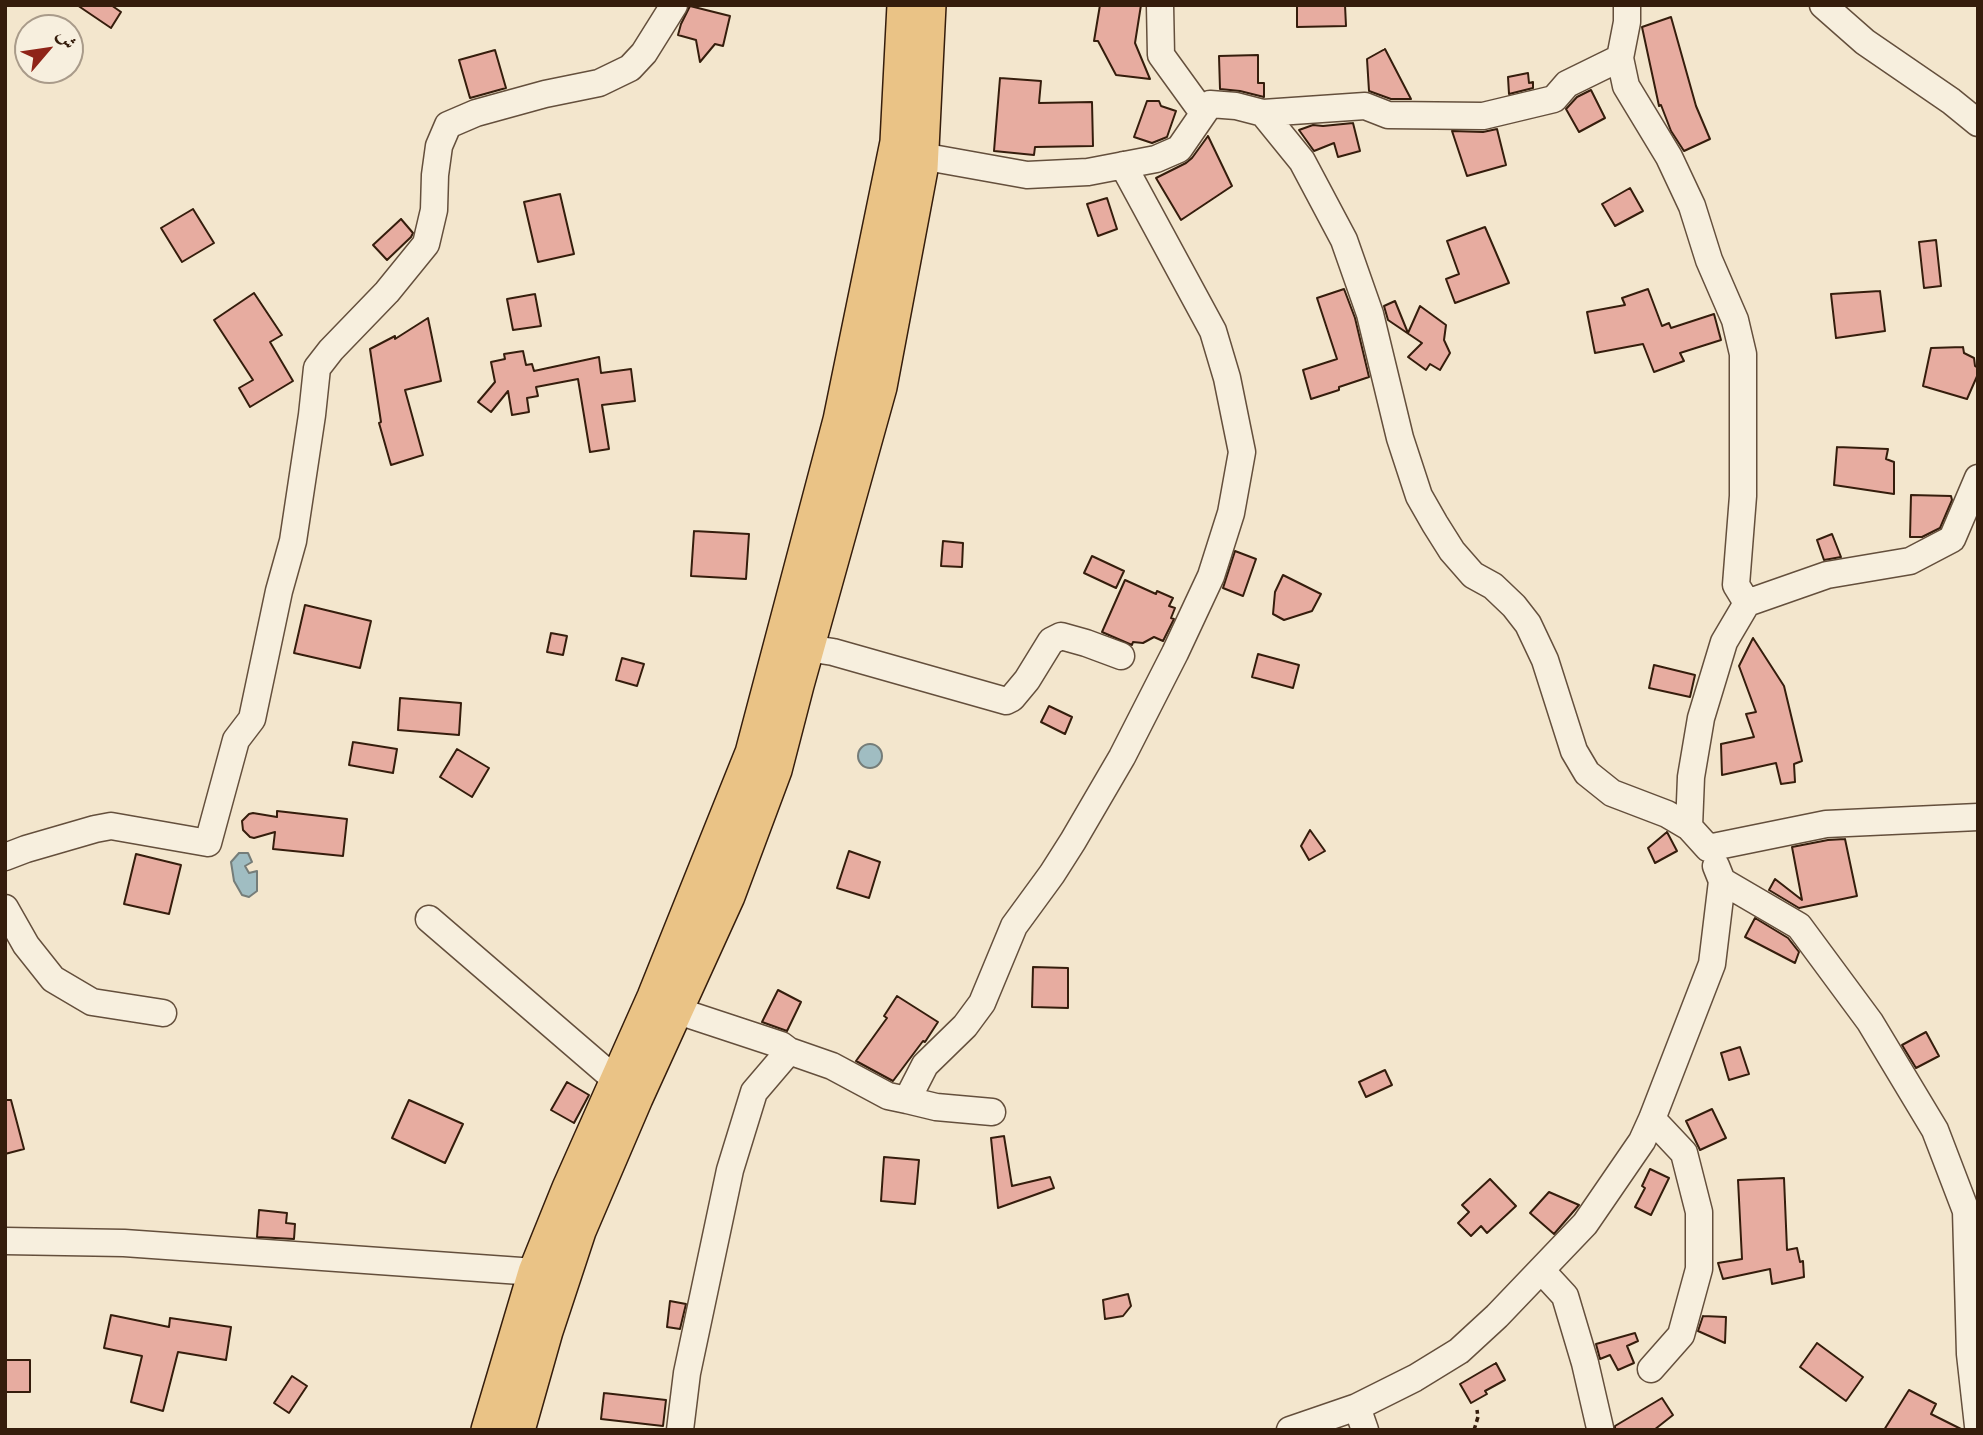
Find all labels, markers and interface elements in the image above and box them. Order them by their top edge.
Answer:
north arrow [14,14,84,84]
text: ش [51,26,81,53]

